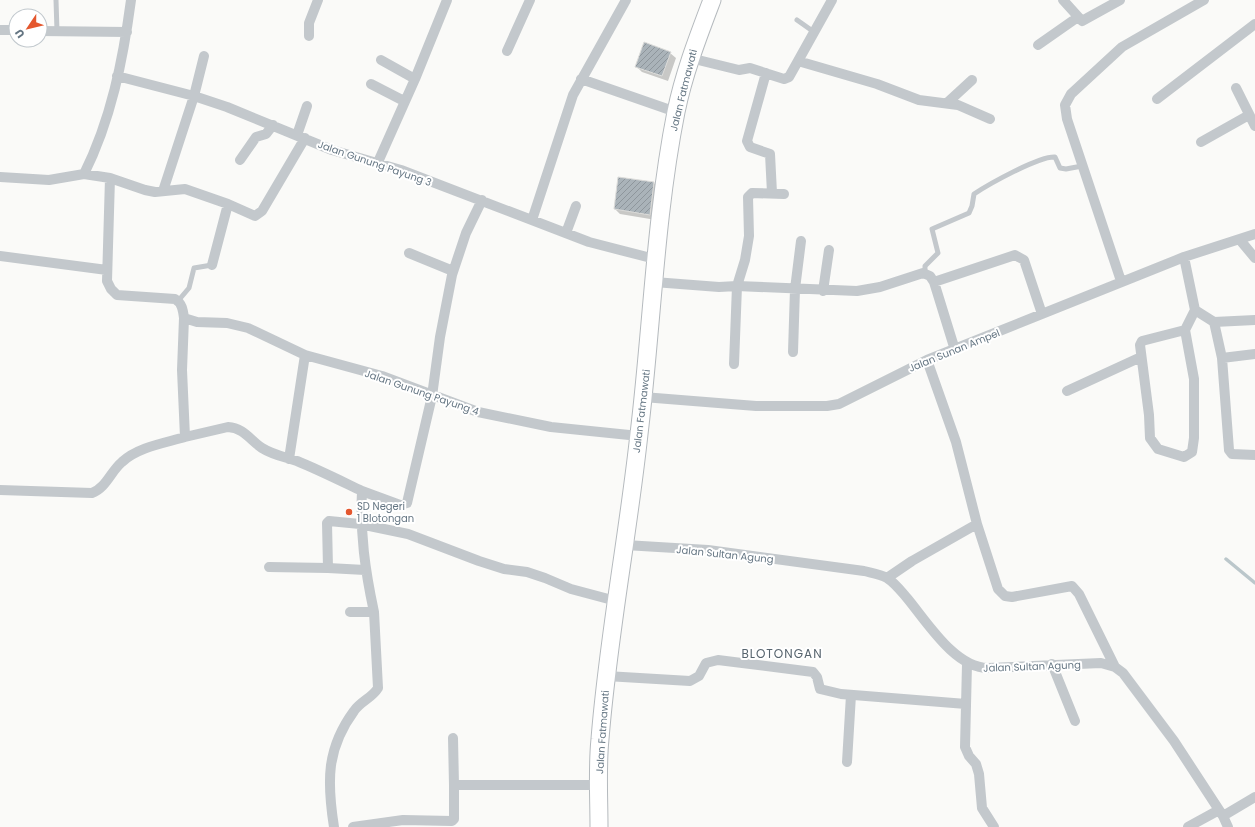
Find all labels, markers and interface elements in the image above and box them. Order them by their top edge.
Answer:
north arrow [8,8,48,48]
text: U [11,26,29,42]
street label: Jalan Fatmawati [666,48,701,133]
street label: Jalan Gunung Payung 3 [316,137,434,190]
street label: Jalan Sunan Ampel [906,325,1002,376]
street label: Jalan Gunung Payung 4 [363,366,481,419]
street label: Jalan Fatmawati [629,368,654,454]
place label: SD Negeri 1 Blotongan [357,499,414,526]
marker: SD Negeri 1 Blotongan [344,507,354,517]
street label: Jalan Sultan Agung [676,542,774,567]
district label: BLOTONGAN [741,645,823,662]
street label: Jalan Sultan Agung [983,657,1081,676]
street label: Jalan Fatmawati [592,690,613,774]

